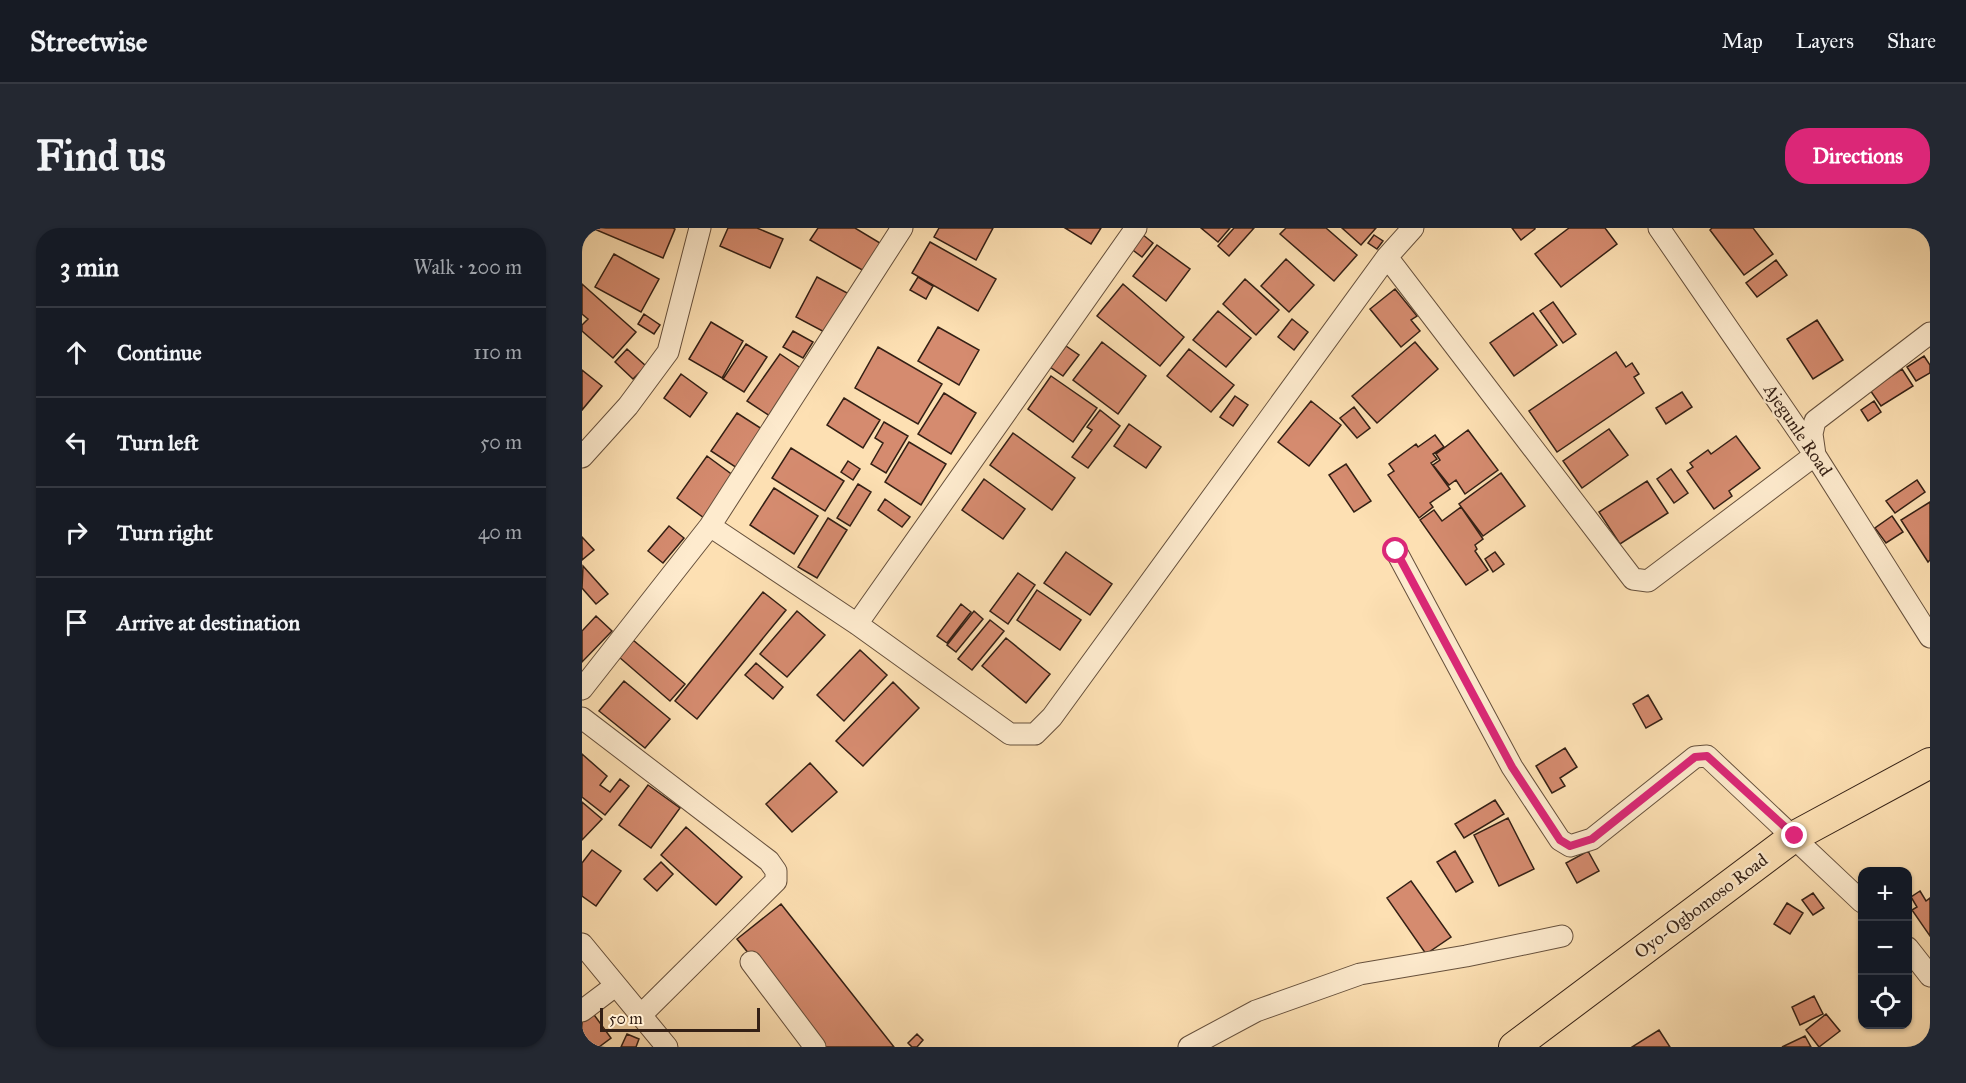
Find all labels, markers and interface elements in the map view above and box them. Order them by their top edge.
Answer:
text: Streetwise [30,24,147,59]
text: Map [1722,28,1763,54]
text: Layers [1796,28,1854,54]
text: Share [1887,28,1936,54]
button: Directions [1785,128,1930,184]
text: Find us [36,130,166,182]
text: 3 min [60,251,119,283]
text: Walk · 200 m [414,255,522,279]
icon: ahead [60,336,93,369]
text: Continue [117,339,202,366]
text: 110 m [474,340,522,364]
street label: Ajegunle Road [1758,379,1837,481]
icon: left [60,426,93,459]
text: Turn left [117,429,199,456]
text: 50 m [480,430,522,454]
icon: right [60,516,93,549]
text: Turn right [117,519,213,546]
text: 40 m [478,520,522,544]
route start [1382,537,1408,563]
icon: arrive [60,606,93,639]
text: Arrive at destination [117,609,300,636]
route end [1781,822,1807,848]
street label: Oyo-Ogbomoso Road [1630,849,1772,964]
map controls [1858,867,1912,1029]
button: + [1858,867,1912,921]
button: − [1858,921,1912,975]
button: locate [1858,975,1912,1029]
scale bar [600,1005,760,1032]
text: 50 m [609,1009,643,1028]

